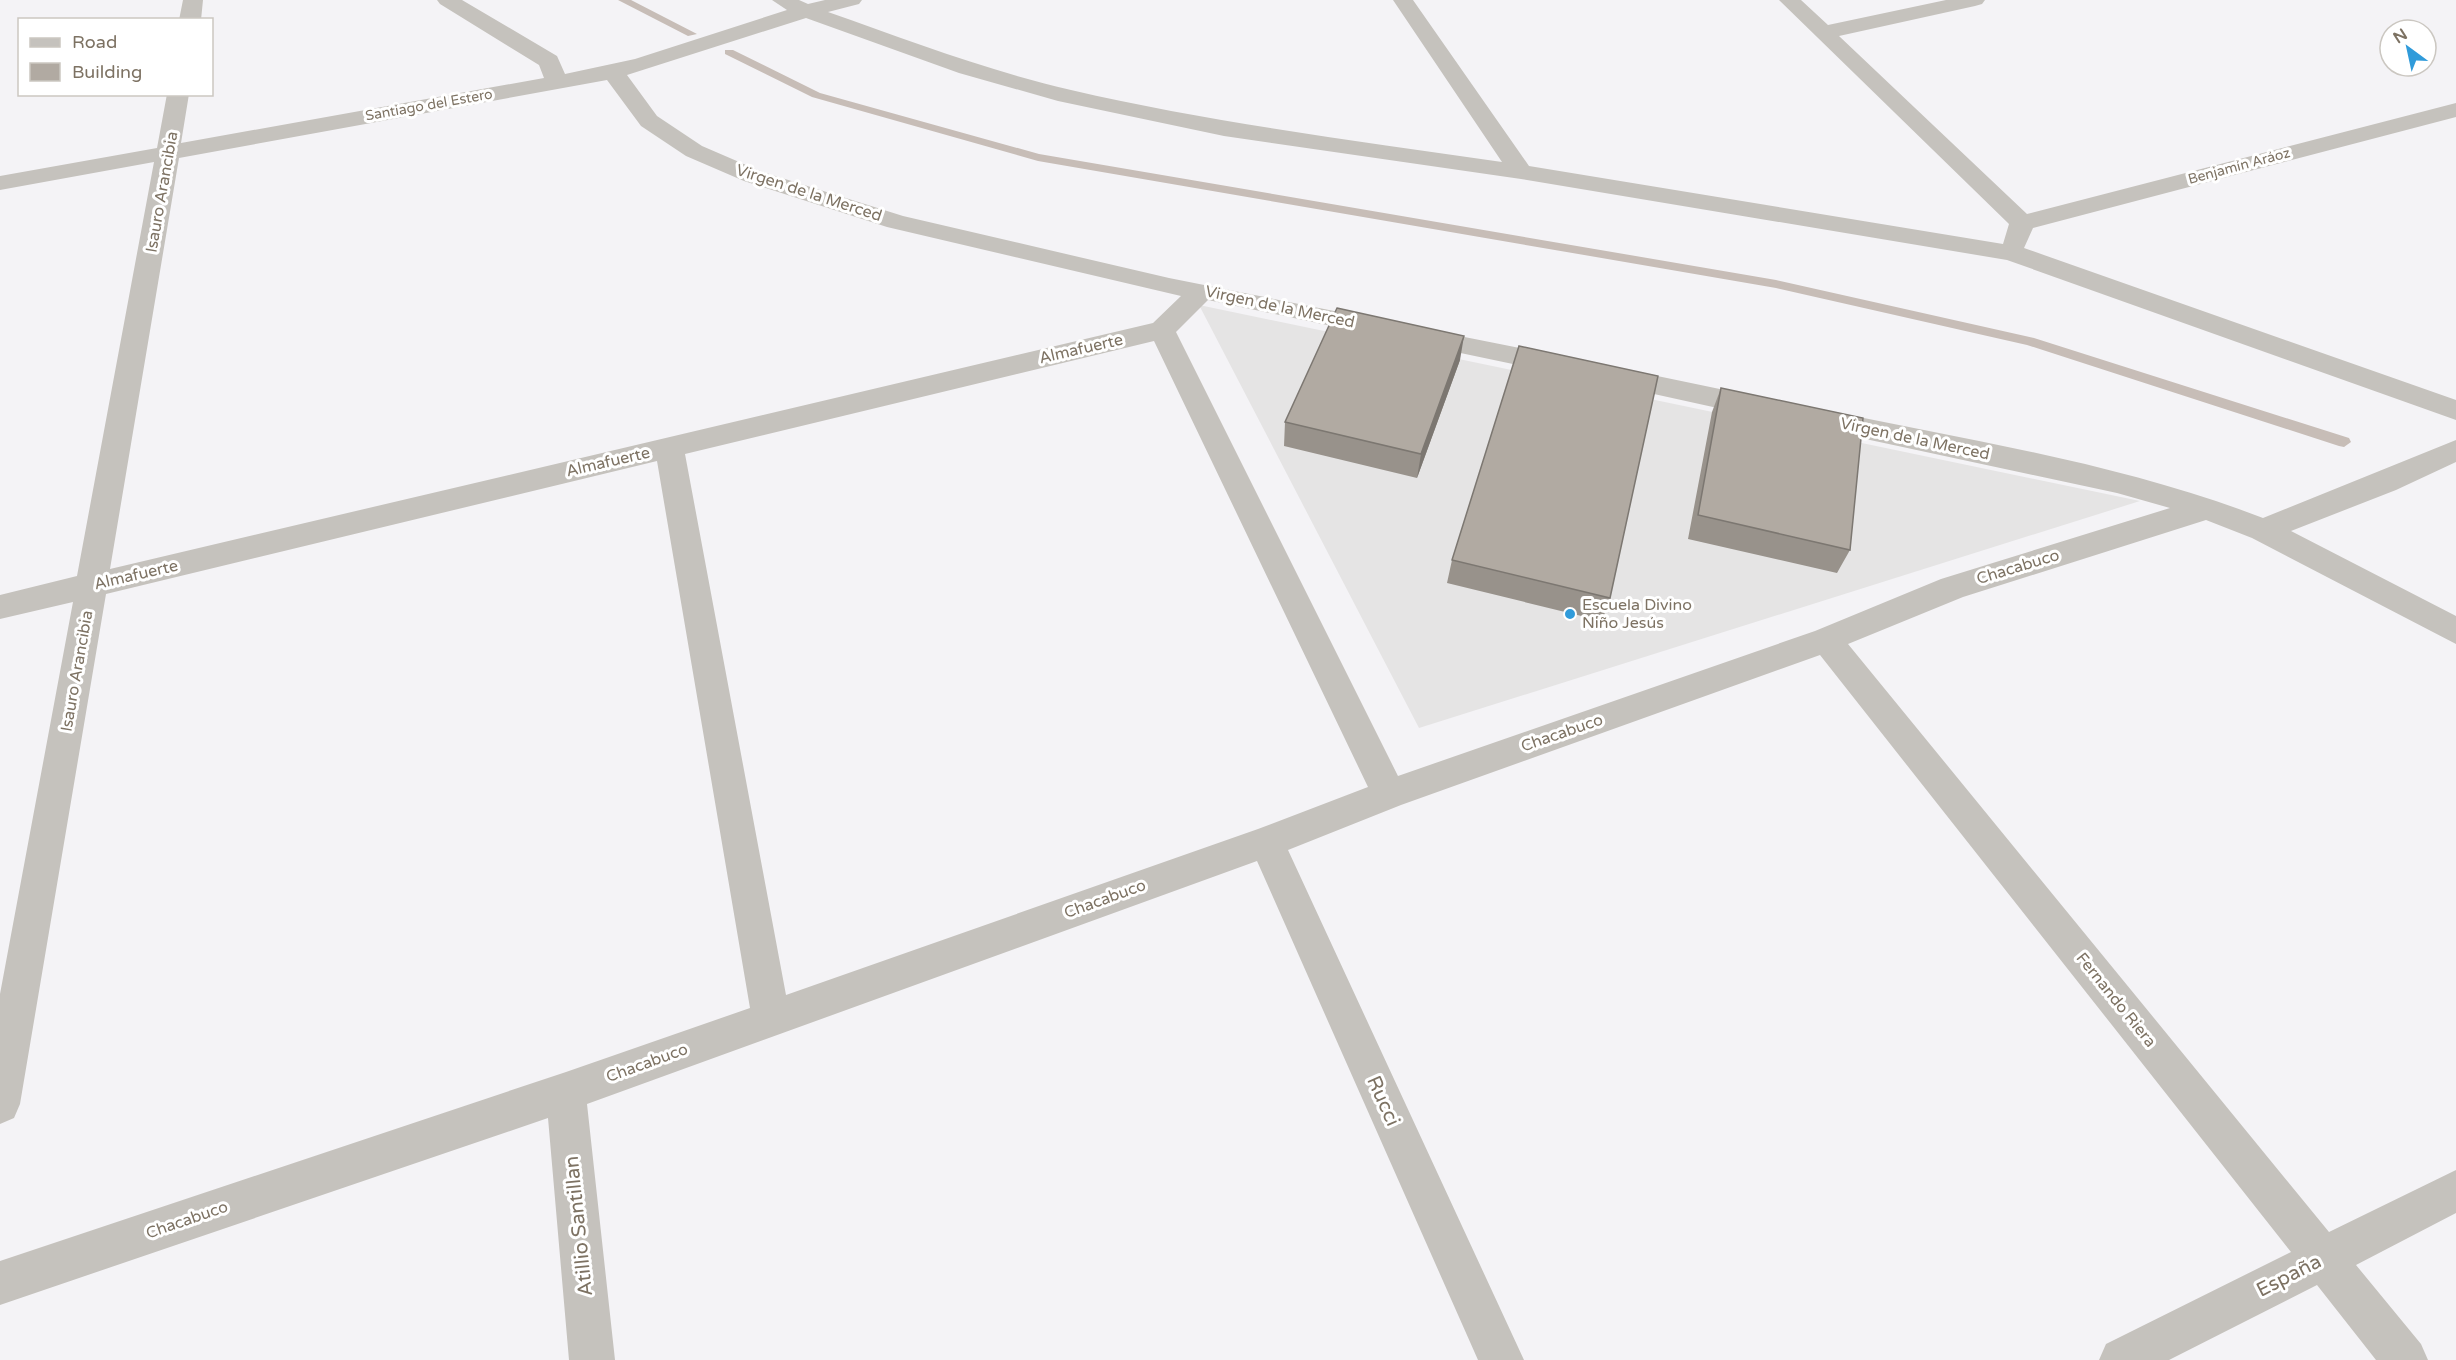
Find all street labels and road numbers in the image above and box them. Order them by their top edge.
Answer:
street label: Santiago del Estero [364,85,494,125]
street label: Isauro Arancibia [141,130,183,254]
street label: Benjamín Aráoz [2186,144,2292,188]
street label: Virgen de la Merced [734,160,884,226]
street label: Virgen de la Merced [1204,281,1356,333]
street label: Almafuerte [1037,330,1125,368]
street label: Virgen de la Merced [1839,413,1991,465]
street label: Almafuerte [564,443,652,481]
street label: Chacabuco [1974,545,2062,589]
street label: Almafuerte [92,556,180,594]
street label: Isauro Arancibia [56,609,98,733]
street label: Chacabuco [1518,710,1606,756]
street label: Chacabuco [1061,875,1149,923]
street label: Fernando Riera [2072,949,2160,1051]
street label: Chacabuco [603,1039,691,1087]
street label: Rucci [1361,1072,1405,1130]
street label: Atillio Santillan [560,1155,598,1297]
street label: Chacabuco [143,1197,231,1243]
street label: España [2253,1250,2325,1302]

